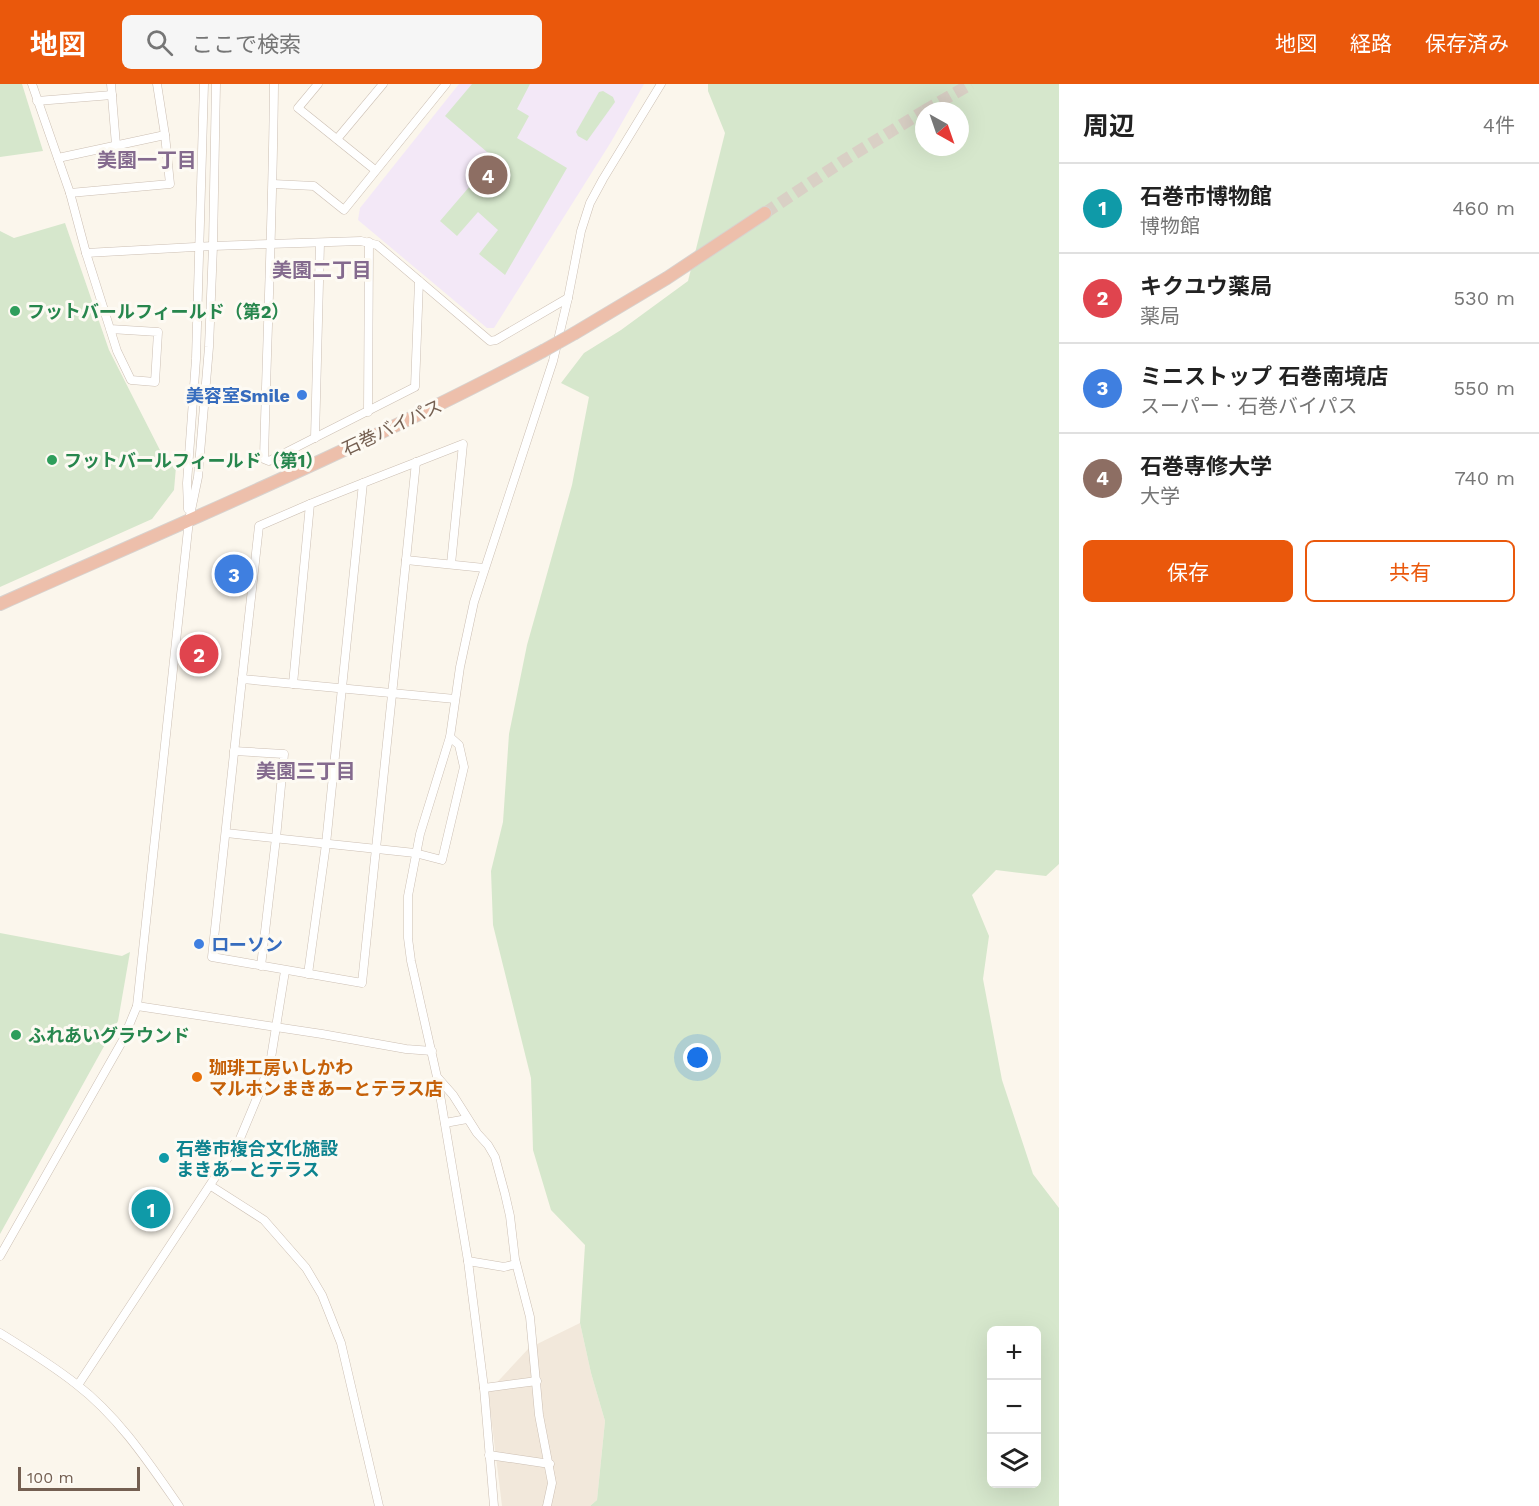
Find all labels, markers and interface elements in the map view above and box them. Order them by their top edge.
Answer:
search box [122,15,542,69]
icon: search [143,26,176,59]
text: 地図 [30,28,86,61]
text: 地図 [1275,31,1317,56]
text: 経路 [1350,31,1392,56]
text: 保存済み [1425,31,1509,56]
text: ここで検索 [191,32,301,57]
north arrow [915,102,969,156]
text: 周辺 [1083,111,1135,141]
text: 4件 [1483,113,1515,137]
district label: 美園一丁目 [97,148,197,172]
pin: 4 [468,152,508,197]
text: 石巻市博物館 [1140,184,1272,209]
text: 1 [1098,196,1107,220]
text: 460 m [1452,196,1515,220]
text: 博物館 [1140,214,1200,238]
district label: 美園二丁目 [272,258,372,282]
text: キクユウ薬局 [1140,274,1272,299]
text: 2 [1097,286,1108,310]
text: 530 m [1453,286,1515,310]
place label: フットバールフィールド（第2） [27,301,289,322]
marker: フットバールフィールド（第2） [8,304,22,318]
text: 薬局 [1140,304,1180,328]
text: ミニストップ 石巻南境店 [1140,364,1388,389]
text: 3 [1097,376,1108,400]
text: 550 m [1453,376,1515,400]
place label: 美容室Smile [186,385,290,406]
marker: 美容室Smile [295,388,309,402]
text: スーパー · 石巻バイパス [1140,394,1358,418]
street label: 石巻バイパス [339,395,445,459]
place label: フットバールフィールド（第1） [64,450,323,471]
marker: フットバールフィールド（第1） [45,453,59,467]
text: 石巻専修大学 [1140,454,1272,479]
text: 4 [1096,466,1109,490]
text: 740 m [1455,466,1515,490]
text: 大学 [1140,484,1180,508]
button: 保存 [1083,540,1293,602]
button: 共有 [1305,540,1515,602]
pin: 3 [214,552,254,596]
pin: 2 [180,632,218,676]
district label: 美園三丁目 [256,759,356,783]
place label: ローソン [211,934,283,955]
marker: ローソン [192,937,206,951]
place label: ふれあいグラウンド [28,1025,190,1046]
marker: ふれあいグラウンド [9,1028,23,1042]
your location [683,1043,712,1072]
place label: 珈琲工房いしかわ マルホンまきあーとテラス店 [209,1057,443,1099]
marker: 珈琲工房いしかわ マルホンまきあーとテラス店 [190,1070,204,1084]
place label: 石巻市複合文化施設 まきあーとテラス [176,1138,338,1180]
marker: 石巻市複合文化施設 まきあーとテラス [157,1151,171,1165]
pin: 1 [132,1186,170,1232]
map controls [987,1326,1041,1488]
button: + [987,1326,1041,1380]
button: − [987,1380,1041,1434]
button: layers [987,1434,1041,1488]
scale bar [18,1464,140,1492]
text: 100 m [27,1468,74,1487]

